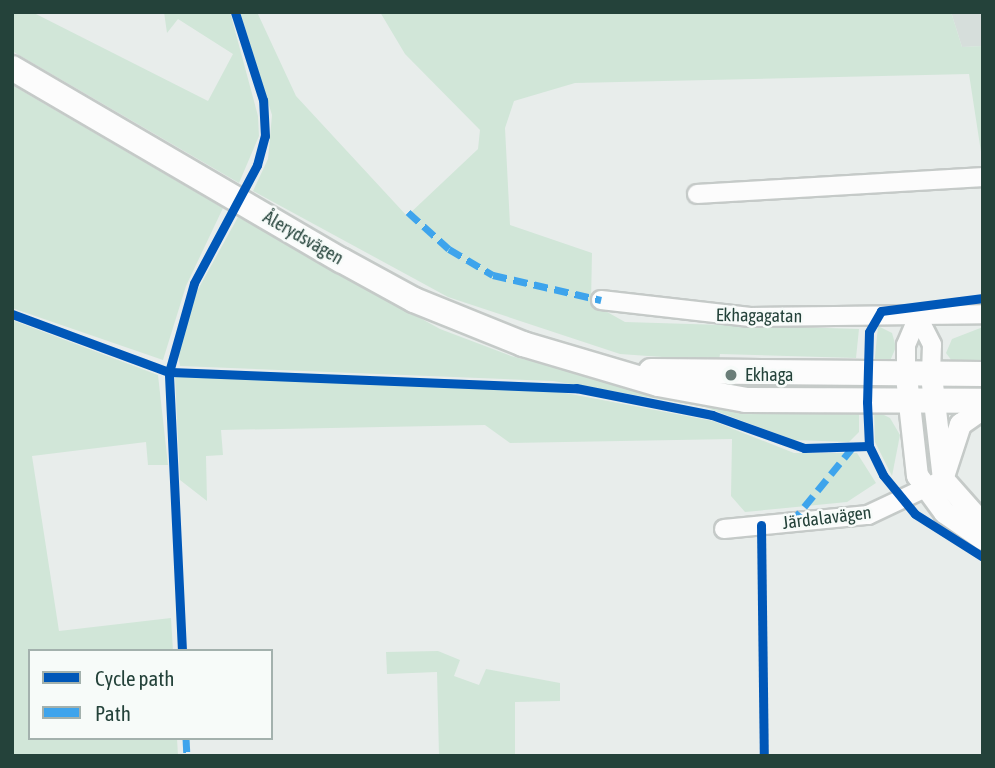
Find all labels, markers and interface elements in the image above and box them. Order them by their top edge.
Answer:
street label: Ålerydsvägen [259,206,347,270]
street label: Ekhagagatan [716,304,802,328]
place label: Ekhaga [745,364,793,386]
marker: Ekhaga [723,367,739,383]
street label: Järdalavägen [781,502,873,534]
legend [28,649,273,740]
text: Cycle path [95,666,174,690]
text: Path [95,701,131,725]

